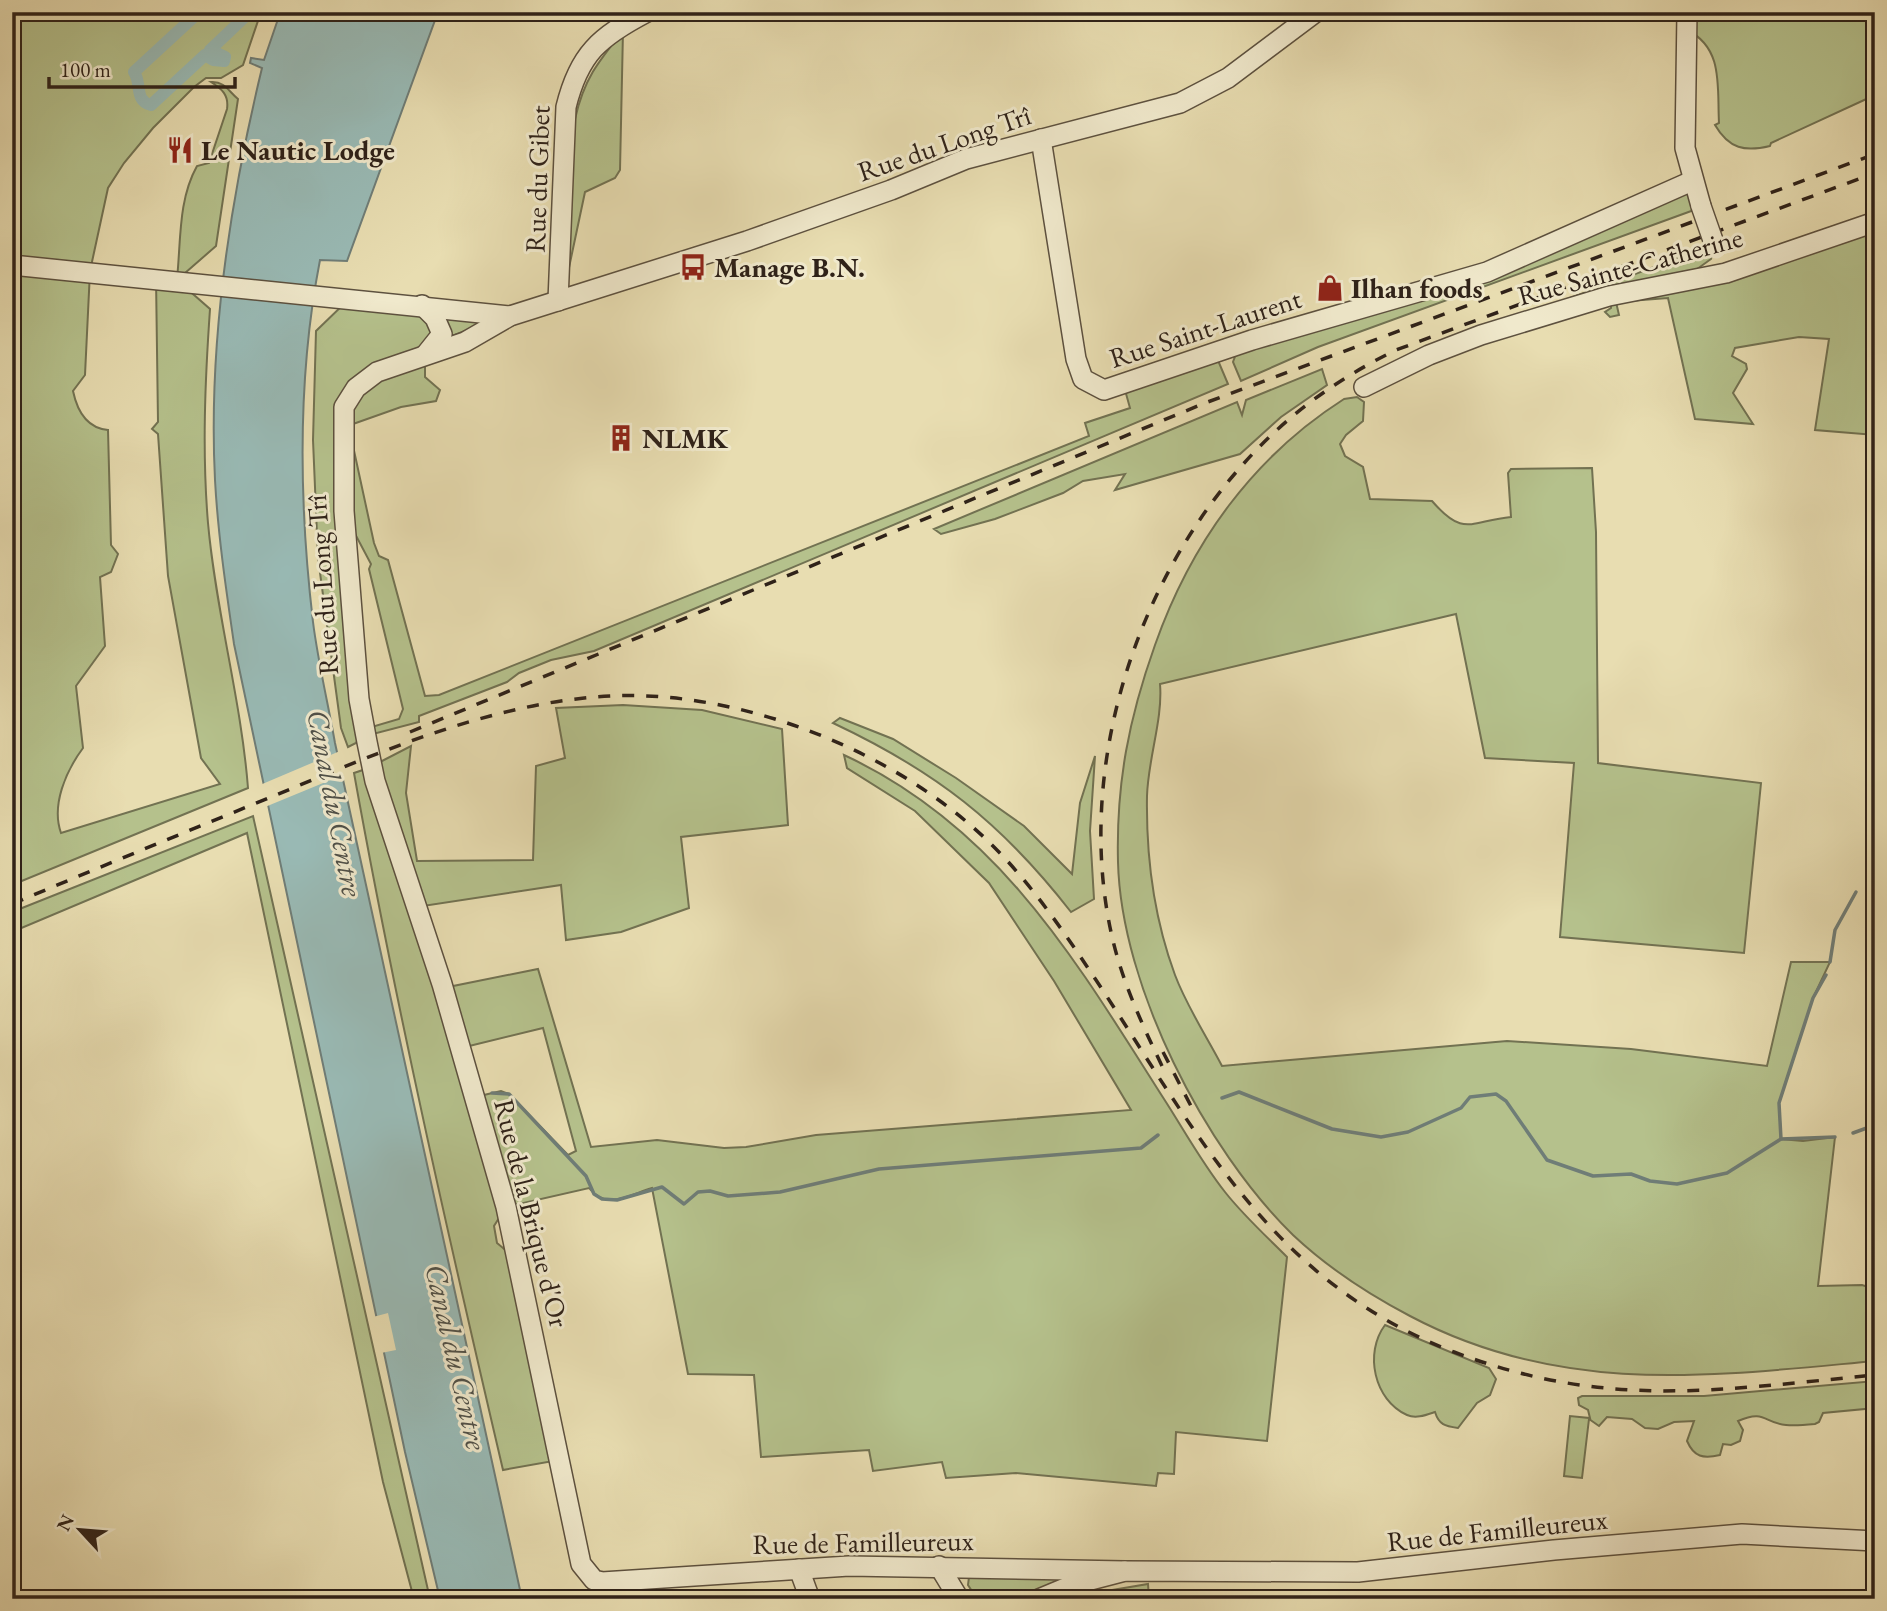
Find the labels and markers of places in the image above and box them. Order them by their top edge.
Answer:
place label: Le Nautic Lodge [201,132,395,168]
restaurant icon: Le Nautic Lodge [165,135,195,165]
place label: Manage B.N. [714,249,865,285]
bus stop icon: Manage B.N. [678,252,708,282]
place label: Ilhan foods [1351,270,1483,306]
shop icon: Ilhan foods [1315,273,1345,303]
place label: NLMK [642,420,729,456]
building icon: NLMK [606,423,636,453]

